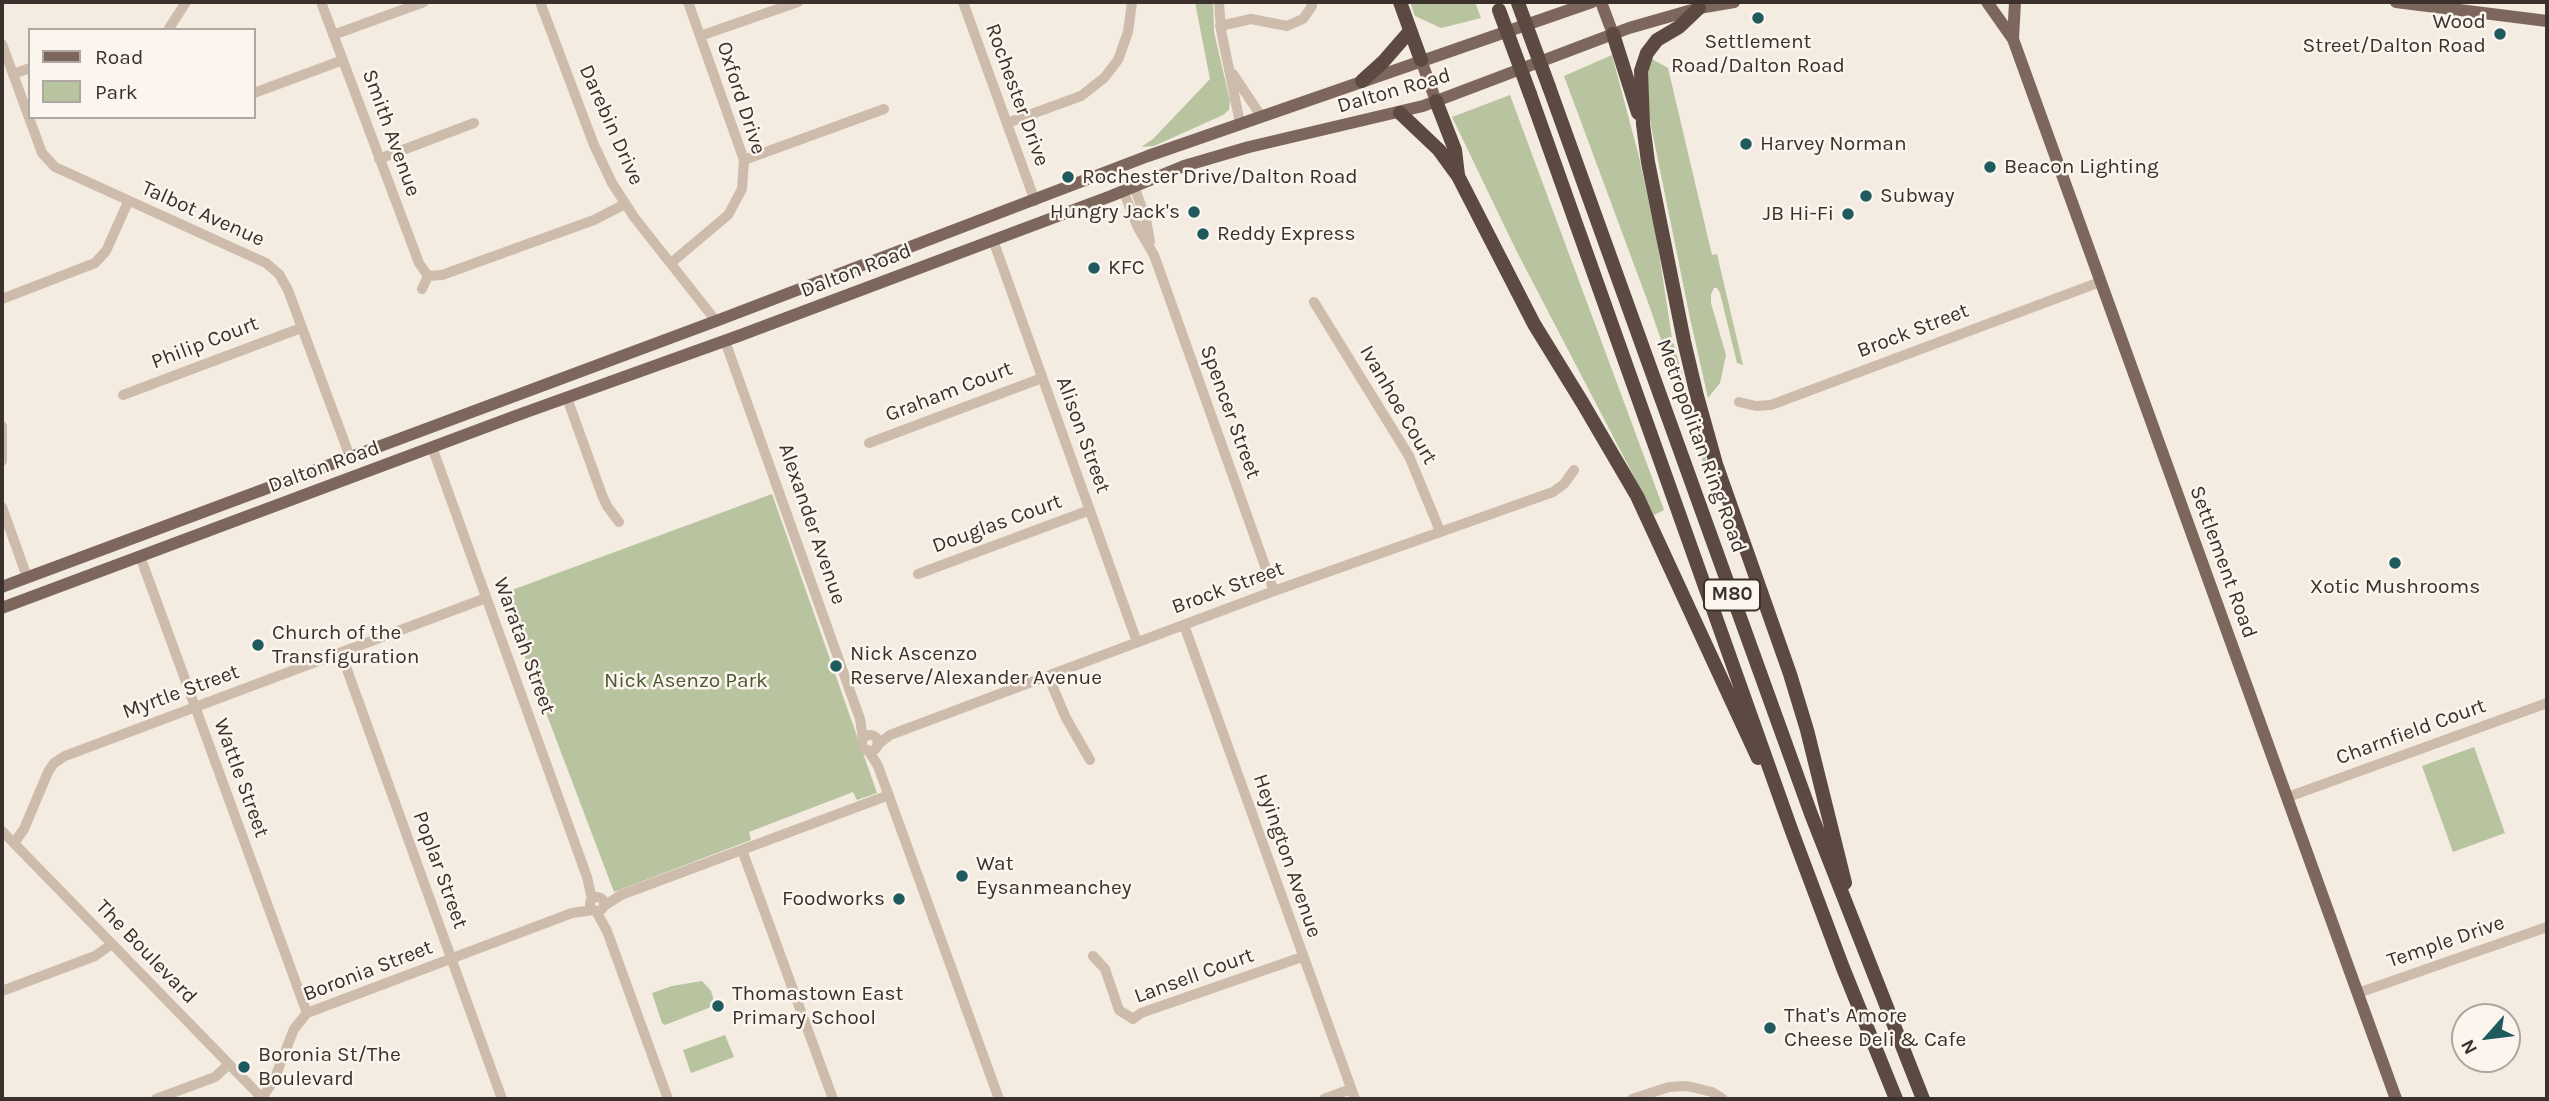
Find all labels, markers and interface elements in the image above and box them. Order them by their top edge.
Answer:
place label: Wood Street/Dalton Road [2303,9,2486,59]
marker: Settlement Road/Dalton Road [1750,10,1766,26]
street label: Rochester Drive [980,20,1054,170]
marker: Wood Street/Dalton Road [2492,26,2508,42]
legend [28,28,256,119]
place label: Settlement Road/Dalton Road [1671,29,1845,79]
street label: Oxford Drive [711,38,771,158]
text: Road [95,45,143,69]
street label: Darebin Drive [573,61,649,189]
street label: Dalton Road [1334,63,1454,119]
street label: Smith Avenue [356,66,426,200]
text: Park [95,80,138,104]
place label: Harvey Norman [1760,131,1907,157]
marker: Harvey Norman [1738,136,1754,152]
place label: Beacon Lighting [2004,154,2159,180]
marker: Beacon Lighting [1982,159,1998,175]
place label: Rochester Drive/Dalton Road [1082,164,1358,190]
marker: Rochester Drive/Dalton Road [1060,169,1076,185]
street label: Talbot Avenue [138,176,268,252]
place label: Subway [1880,183,1954,209]
marker: Subway [1858,188,1874,204]
place label: Hungry Jack's [1050,199,1180,225]
place label: JB Hi-Fi [1763,201,1834,227]
marker: Hungry Jack's [1186,204,1202,220]
marker: JB Hi-Fi [1840,206,1856,222]
place label: Reddy Express [1217,221,1356,247]
marker: Reddy Express [1195,226,1211,242]
street label: Dalton Road [797,238,915,304]
place label: KFC [1108,255,1145,281]
marker: KFC [1086,260,1102,276]
street label: Brock Street [1854,298,1972,364]
street label: Philip Court [148,311,262,375]
street label: Metropolitan Ring Road [1651,336,1751,556]
street label: Ivanhoe Court [1354,341,1442,469]
street label: Spencer Street [1194,342,1266,482]
street label: Graham Court [882,356,1016,428]
street label: Alison Street [1050,373,1116,497]
street label: Dalton Road [265,435,383,499]
street label: Alexander Avenue [773,440,851,608]
street label: Settlement Road [2184,482,2262,642]
street label: Douglas Court [929,489,1065,559]
marker: Xotic Mushrooms [2387,555,2403,571]
street label: Brock Street [1169,556,1287,620]
street label: Waratah Street [488,574,560,718]
place label: Xotic Mushrooms [2310,574,2480,600]
road number: M80 [1704,580,1760,610]
place label: Church of the Transfiguration [272,620,419,670]
marker: Church of the Transfiguration [250,637,266,653]
place label: Nick Ascenzo Reserve/Alexander Avenue [850,641,1102,691]
marker: Nick Ascenzo Reserve/Alexander Avenue [828,658,844,674]
street label: Myrtle Street [119,659,243,725]
park label: Nick Asenzo Park [604,668,768,694]
street label: Charnfield Court [2333,693,2489,771]
street label: Wattle Street [208,715,274,841]
street label: Heyington Avenue [1247,771,1327,941]
street label: Poplar Street [407,808,473,932]
place label: Wat Eysanmeanchey [976,851,1132,901]
marker: Wat Eysanmeanchey [954,868,970,884]
place label: Foodworks [782,886,885,912]
marker: Foodworks [891,891,907,907]
street label: The Boulevard [90,895,202,1009]
street label: Temple Drive [2384,910,2508,974]
street label: Boronia Street [300,935,436,1007]
street label: Lansell Court [1131,943,1257,1009]
place label: Thomastown East Primary School [732,981,903,1031]
marker: Thomastown East Primary School [710,998,726,1014]
place label: That's Amore Cheese Deli & Cafe [1784,1003,1966,1053]
north arrow [2451,1003,2521,1073]
marker: That's Amore Cheese Deli & Cafe [1762,1020,1778,1036]
text: N [2456,1036,2482,1058]
place label: Boronia St/The Boulevard [258,1042,401,1092]
marker: Boronia St/The Boulevard [236,1059,252,1075]

